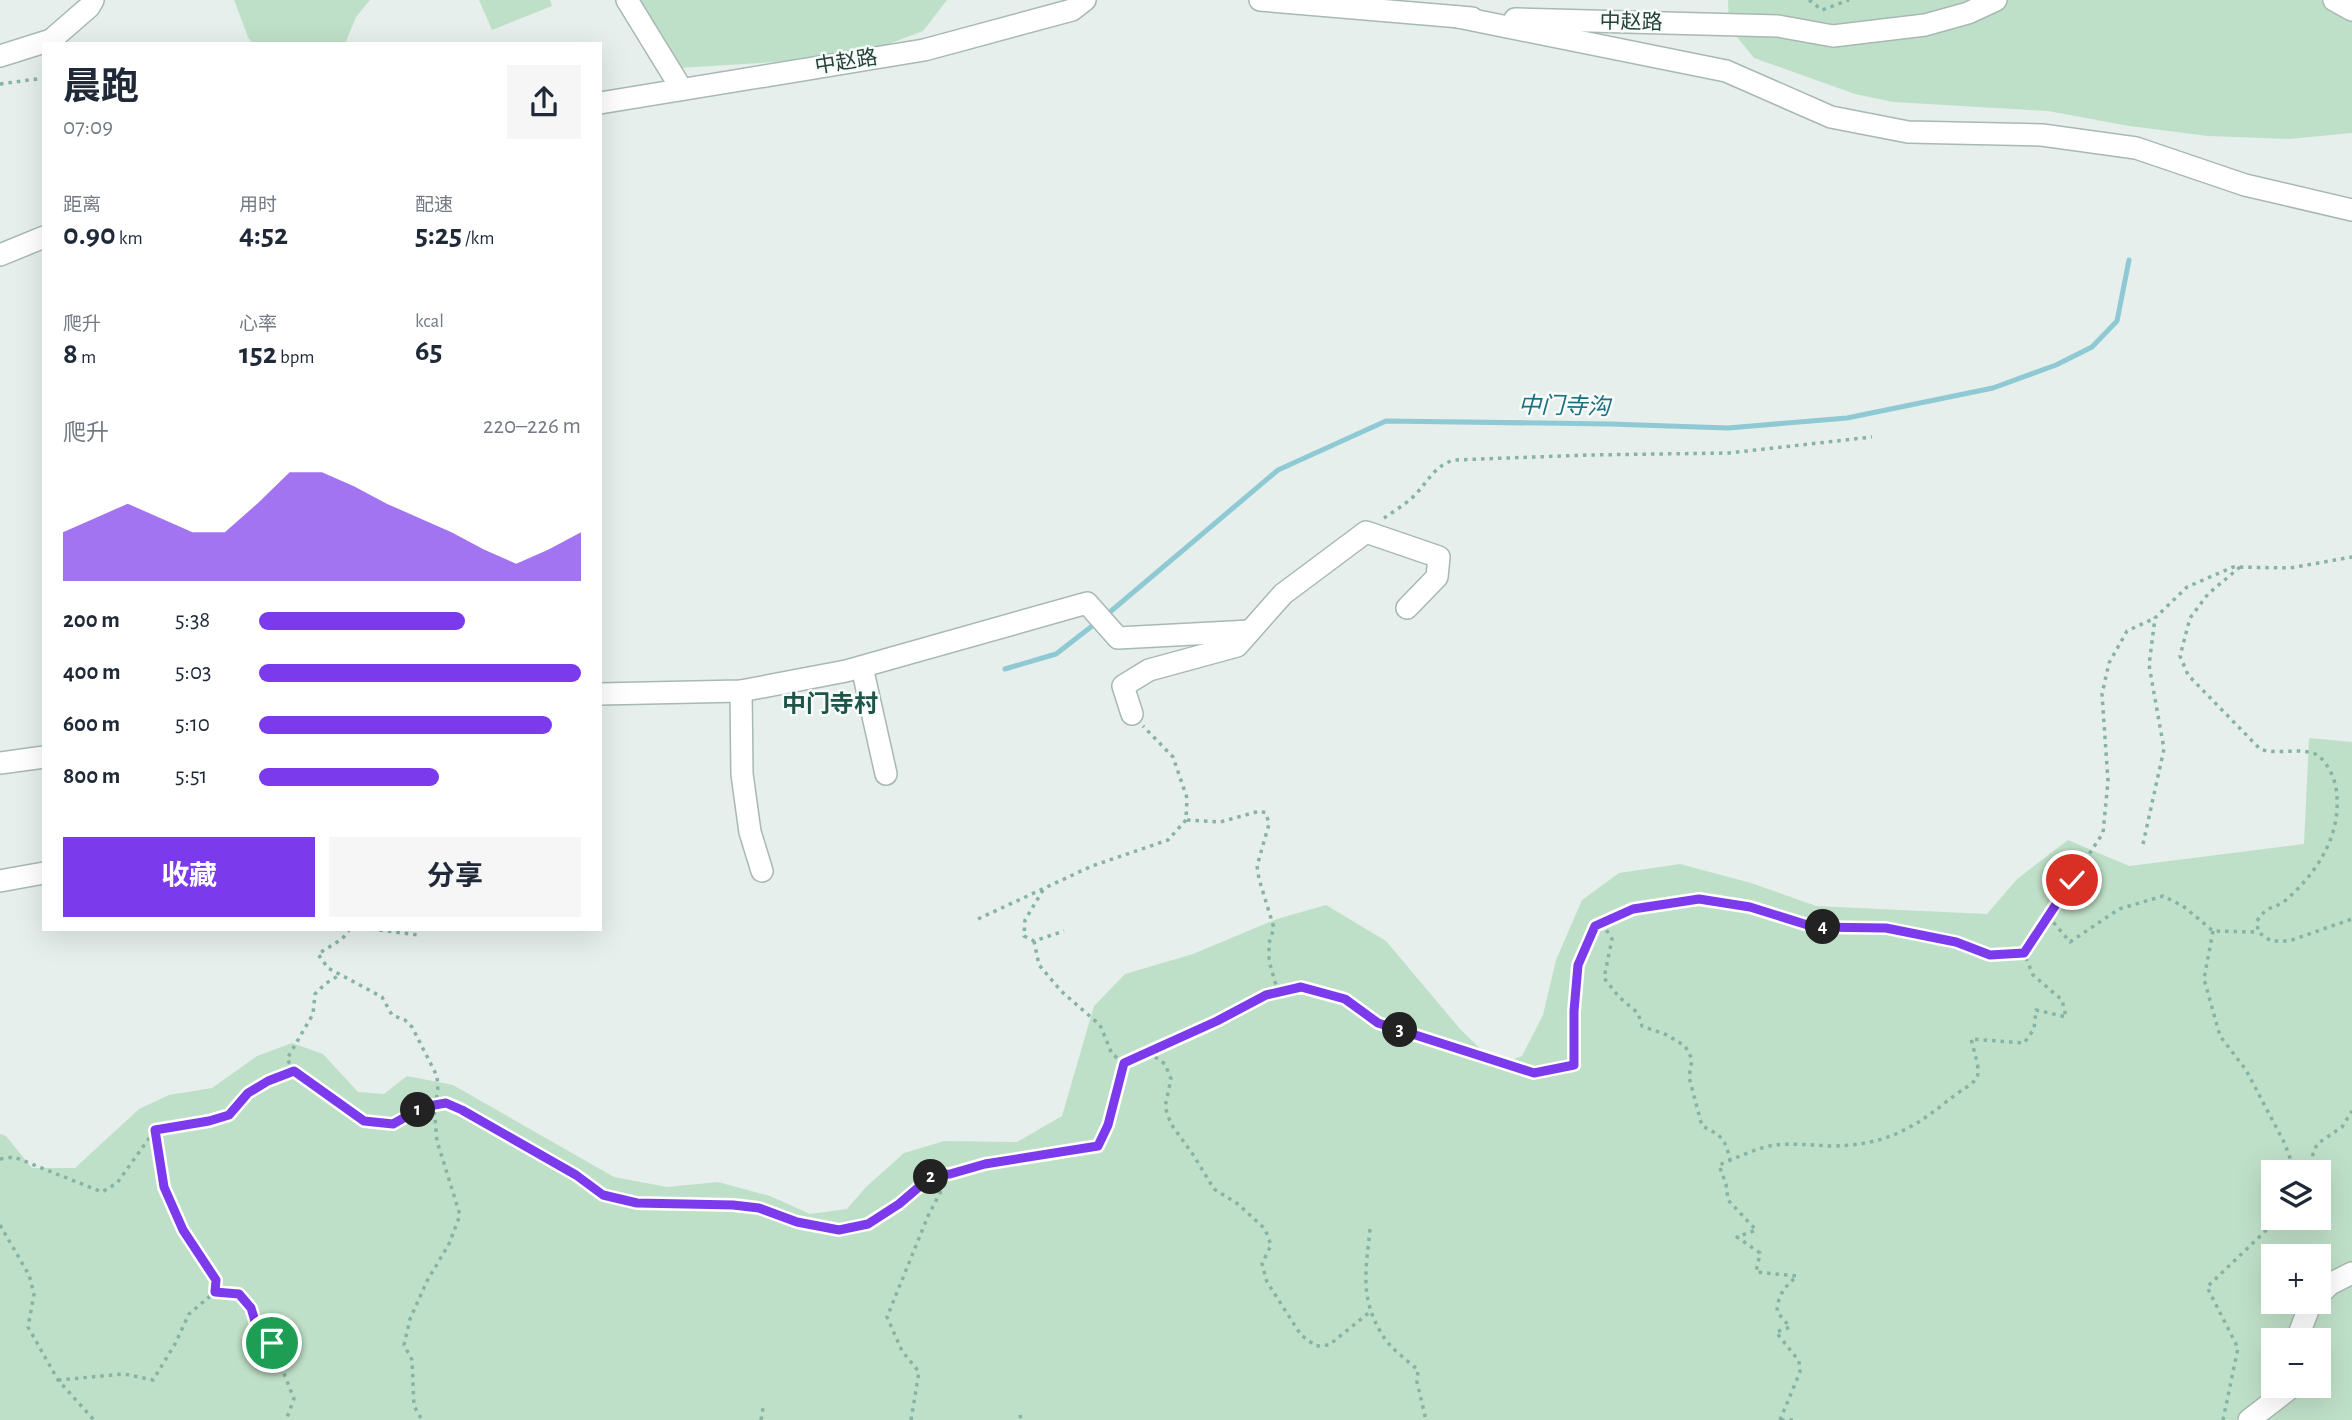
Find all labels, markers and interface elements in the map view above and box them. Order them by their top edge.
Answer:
street label: 中赵路 [1599,10,1663,33]
street label: 中赵路 [813,46,879,77]
button: share [507,65,581,139]
text: 晨跑 [63,69,139,107]
text: 07:09 [63,116,113,139]
text: 距离 [63,196,101,215]
text: 用时 [239,196,277,215]
text: 配速 [415,196,453,215]
text: 0.90 [63,220,116,250]
text: 4:52 [239,220,288,250]
text: 5:25 [415,220,462,250]
text: km [116,229,143,248]
text: /km [462,229,494,248]
text: kcal [415,312,444,331]
text: 爬升 [63,315,101,334]
text: 心率 [239,315,277,334]
text: 65 [415,336,442,366]
text: 8 [63,339,78,369]
text: 152 [239,339,277,369]
text: m [78,348,96,367]
text: bpm [277,348,314,367]
water label: 中门寺沟 [1518,393,1613,419]
text: 220–226 m [483,415,581,438]
text: 爬升 [63,422,109,445]
text: 200 m [63,609,120,632]
text: 5:38 [175,609,210,632]
text: 400 m [63,661,121,684]
text: 5:03 [175,661,212,684]
district label: 中门寺村 [782,691,878,717]
text: 600 m [63,713,120,736]
text: 5:10 [175,713,210,736]
text: 800 m [63,765,120,788]
text: 5:51 [175,765,207,788]
button: 收藏 [63,837,315,917]
button: 分享 [329,837,581,917]
pin [2042,850,2102,910]
icon: check [2053,861,2091,899]
pin: 4 [1806,909,1840,944]
text: 4 [1818,917,1827,936]
pin: 3 [1382,1012,1418,1048]
text: 3 [1395,1020,1404,1039]
pin: 1 [400,1092,436,1128]
text: 1 [414,1100,421,1119]
pin: 2 [914,1160,948,1194]
map controls [2261,1160,2331,1398]
button: layers [2261,1160,2331,1230]
text: 2 [926,1167,935,1186]
button: + [2261,1244,2331,1314]
pin [242,1313,302,1373]
icon: arrive [253,1324,291,1362]
button: − [2261,1328,2331,1398]

